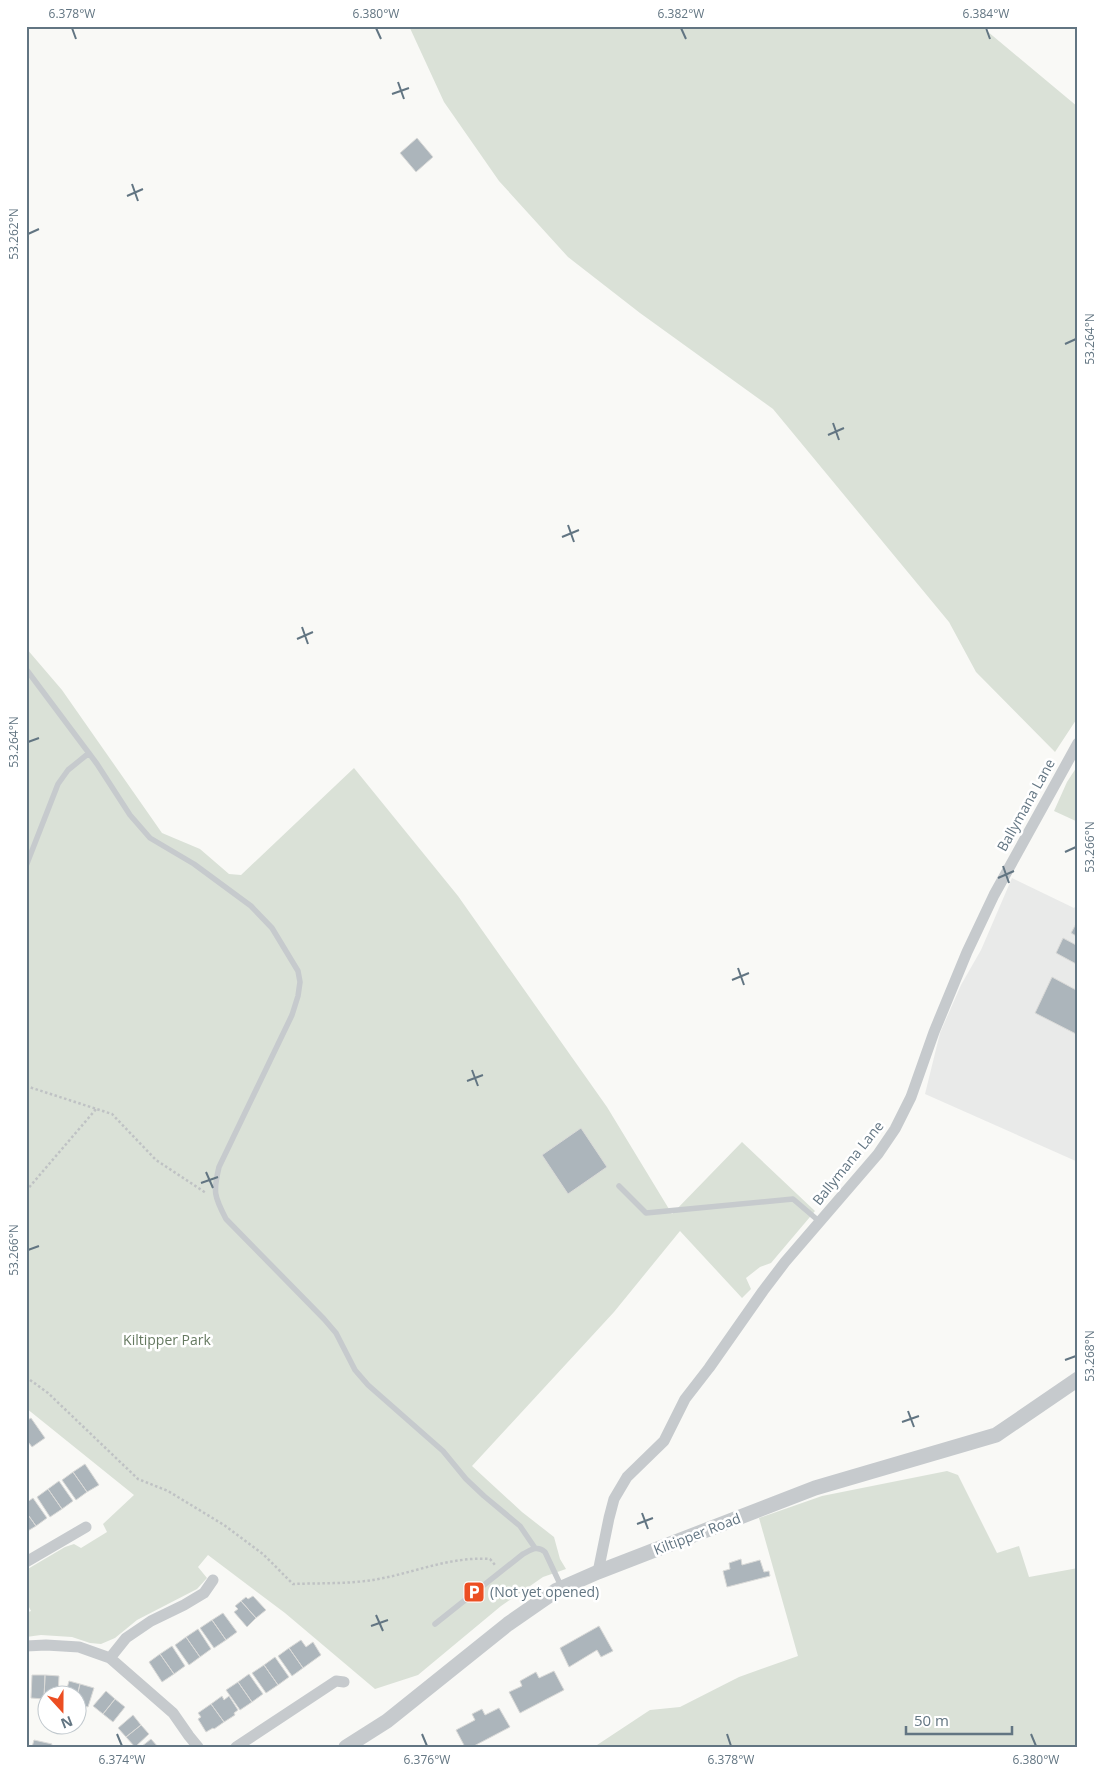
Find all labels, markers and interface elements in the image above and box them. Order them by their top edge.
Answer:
text: 6.378°W [49,5,95,22]
text: 6.380°W [353,5,399,22]
text: 6.382°W [658,5,704,22]
text: 6.384°W [963,5,1009,22]
text: 53.262°N [5,208,22,260]
text: 53.264°N [1081,313,1098,365]
text: 53.264°N [5,716,22,768]
street label: Ballymana Lane [992,755,1059,854]
text: 53.266°N [1081,821,1098,873]
street label: Ballymana Lane [808,1117,888,1209]
text: 53.266°N [5,1224,22,1276]
park label: Kiltipper Park [123,1330,212,1349]
text: 53.268°N [1081,1330,1098,1382]
street label: Kiltipper Road [651,1508,743,1559]
parking icon: (Not yet opened) [462,1580,486,1604]
place label: (Not yet opened) [490,1582,599,1601]
north arrow [38,1686,88,1736]
scale bar [906,1703,1013,1735]
text: 50 m [914,1710,949,1730]
text: N [58,1712,76,1734]
text: 6.374°W [99,1751,145,1768]
text: 6.376°W [404,1751,450,1768]
text: 6.378°W [708,1751,754,1768]
text: 6.380°W [1013,1751,1059,1768]

